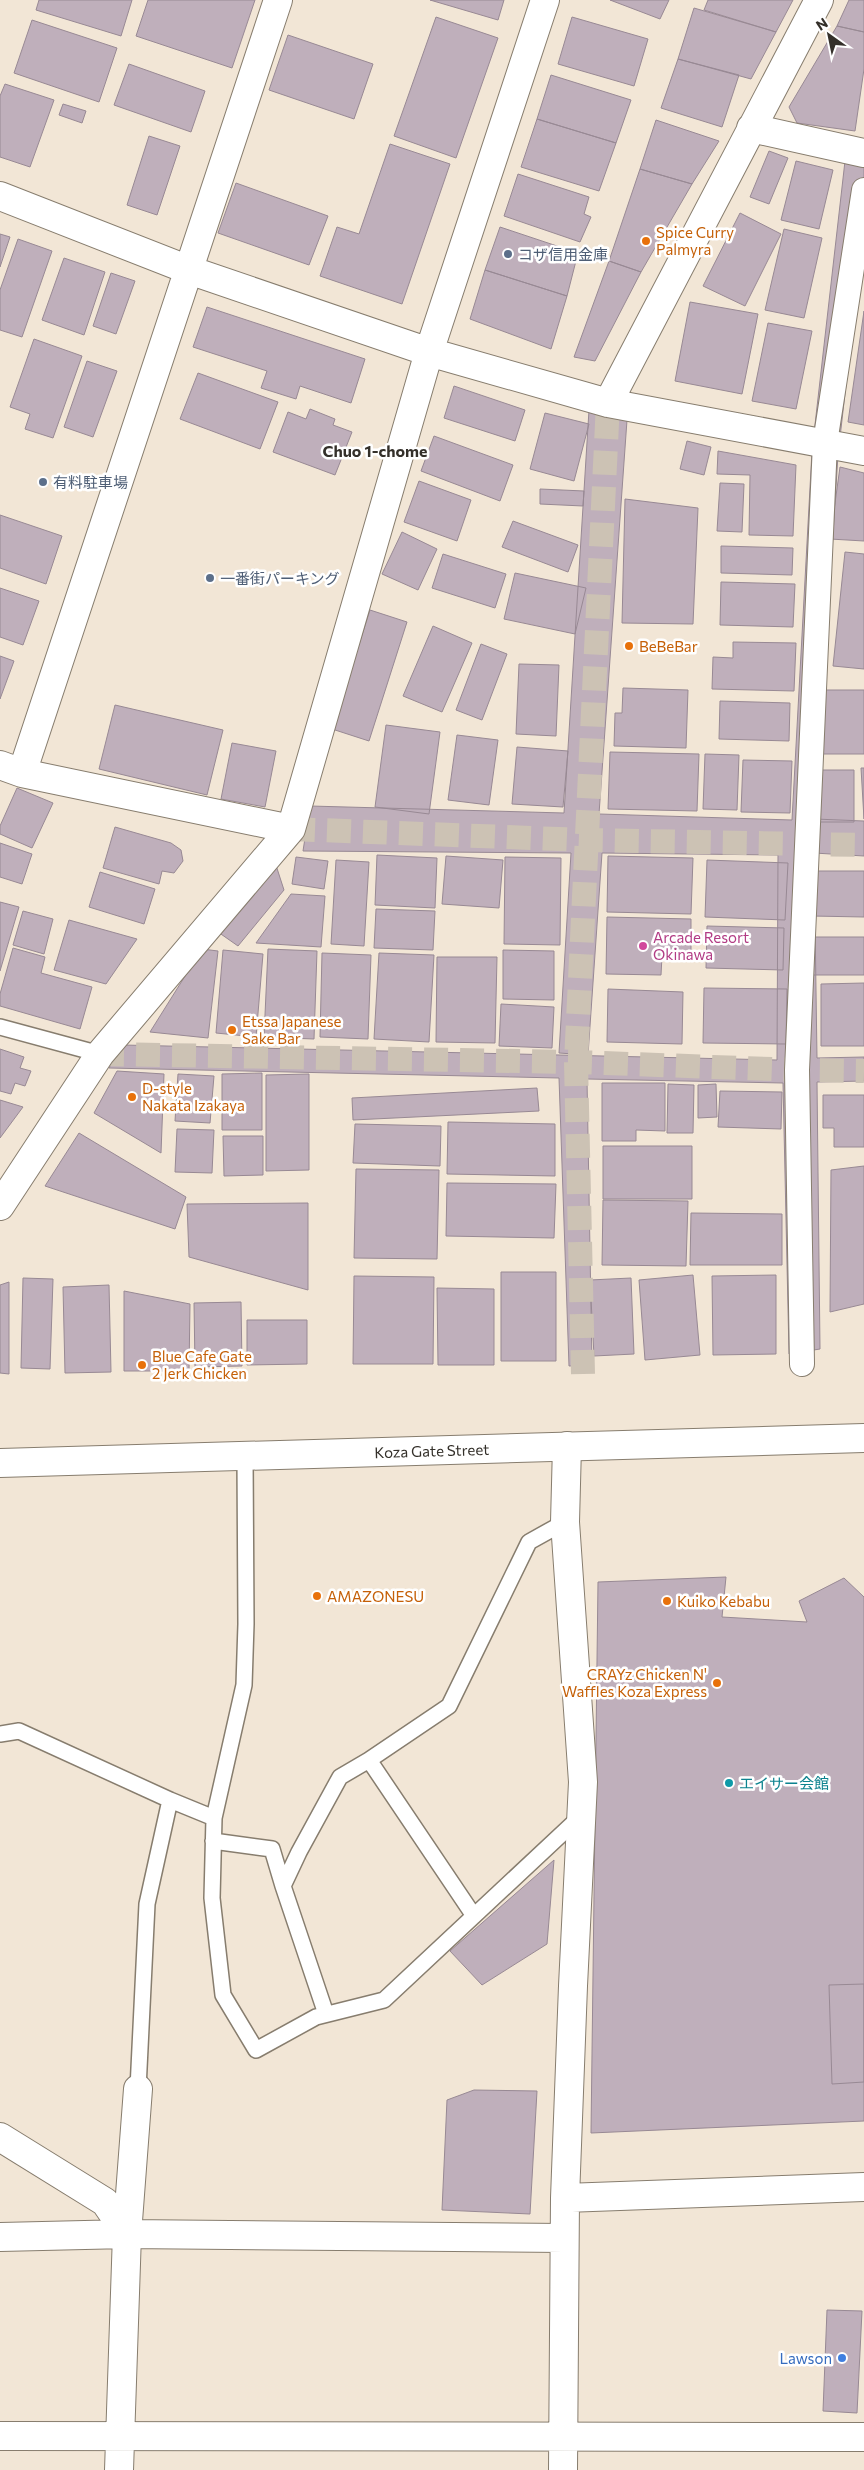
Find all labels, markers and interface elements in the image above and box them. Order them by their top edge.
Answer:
north arrow [804,10,854,60]
text: N [813,14,831,34]
place label: Spice Curry Palmyra [656,223,734,258]
marker: Spice Curry Palmyra [640,235,652,247]
place label: コザ信用金庫 [518,245,608,263]
marker: コザ信用金庫 [502,248,514,260]
district label: Chuo 1-chome [323,441,427,460]
place label: 有料駐車場 [53,473,128,491]
marker: 有料駐車場 [37,476,49,488]
place label: 一番街パーキング [220,569,340,587]
marker: 一番街パーキング [204,572,216,584]
place label: BeBeBar [639,637,698,655]
marker: BeBeBar [623,640,635,652]
place label: Arcade Resort Okinawa [653,928,749,963]
marker: Arcade Resort Okinawa [637,940,649,952]
place label: Etssa Japanese Sake Bar [242,1012,342,1047]
marker: Etssa Japanese Sake Bar [226,1024,238,1036]
place label: D-style Nakata Izakaya [142,1079,245,1114]
marker: D-style Nakata Izakaya [126,1091,138,1103]
place label: Blue Cafe Gate 2 Jerk Chicken [152,1347,252,1382]
marker: Blue Cafe Gate 2 Jerk Chicken [136,1359,148,1371]
street label: Koza Gate Street [374,1440,489,1461]
place label: AMAZONESU [327,1587,424,1605]
marker: AMAZONESU [311,1590,323,1602]
place label: Kuiko Kebabu [677,1592,770,1610]
marker: Kuiko Kebabu [661,1595,673,1607]
place label: CRAYz Chicken N' Waffles Koza Express [562,1665,707,1700]
marker: CRAYz Chicken N' Waffles Koza Express [711,1677,723,1689]
place label: エイサー会館 [739,1774,829,1792]
marker: エイサー会館 [723,1777,735,1789]
place label: Lawson [779,2349,832,2367]
marker: Lawson [836,2352,848,2364]

